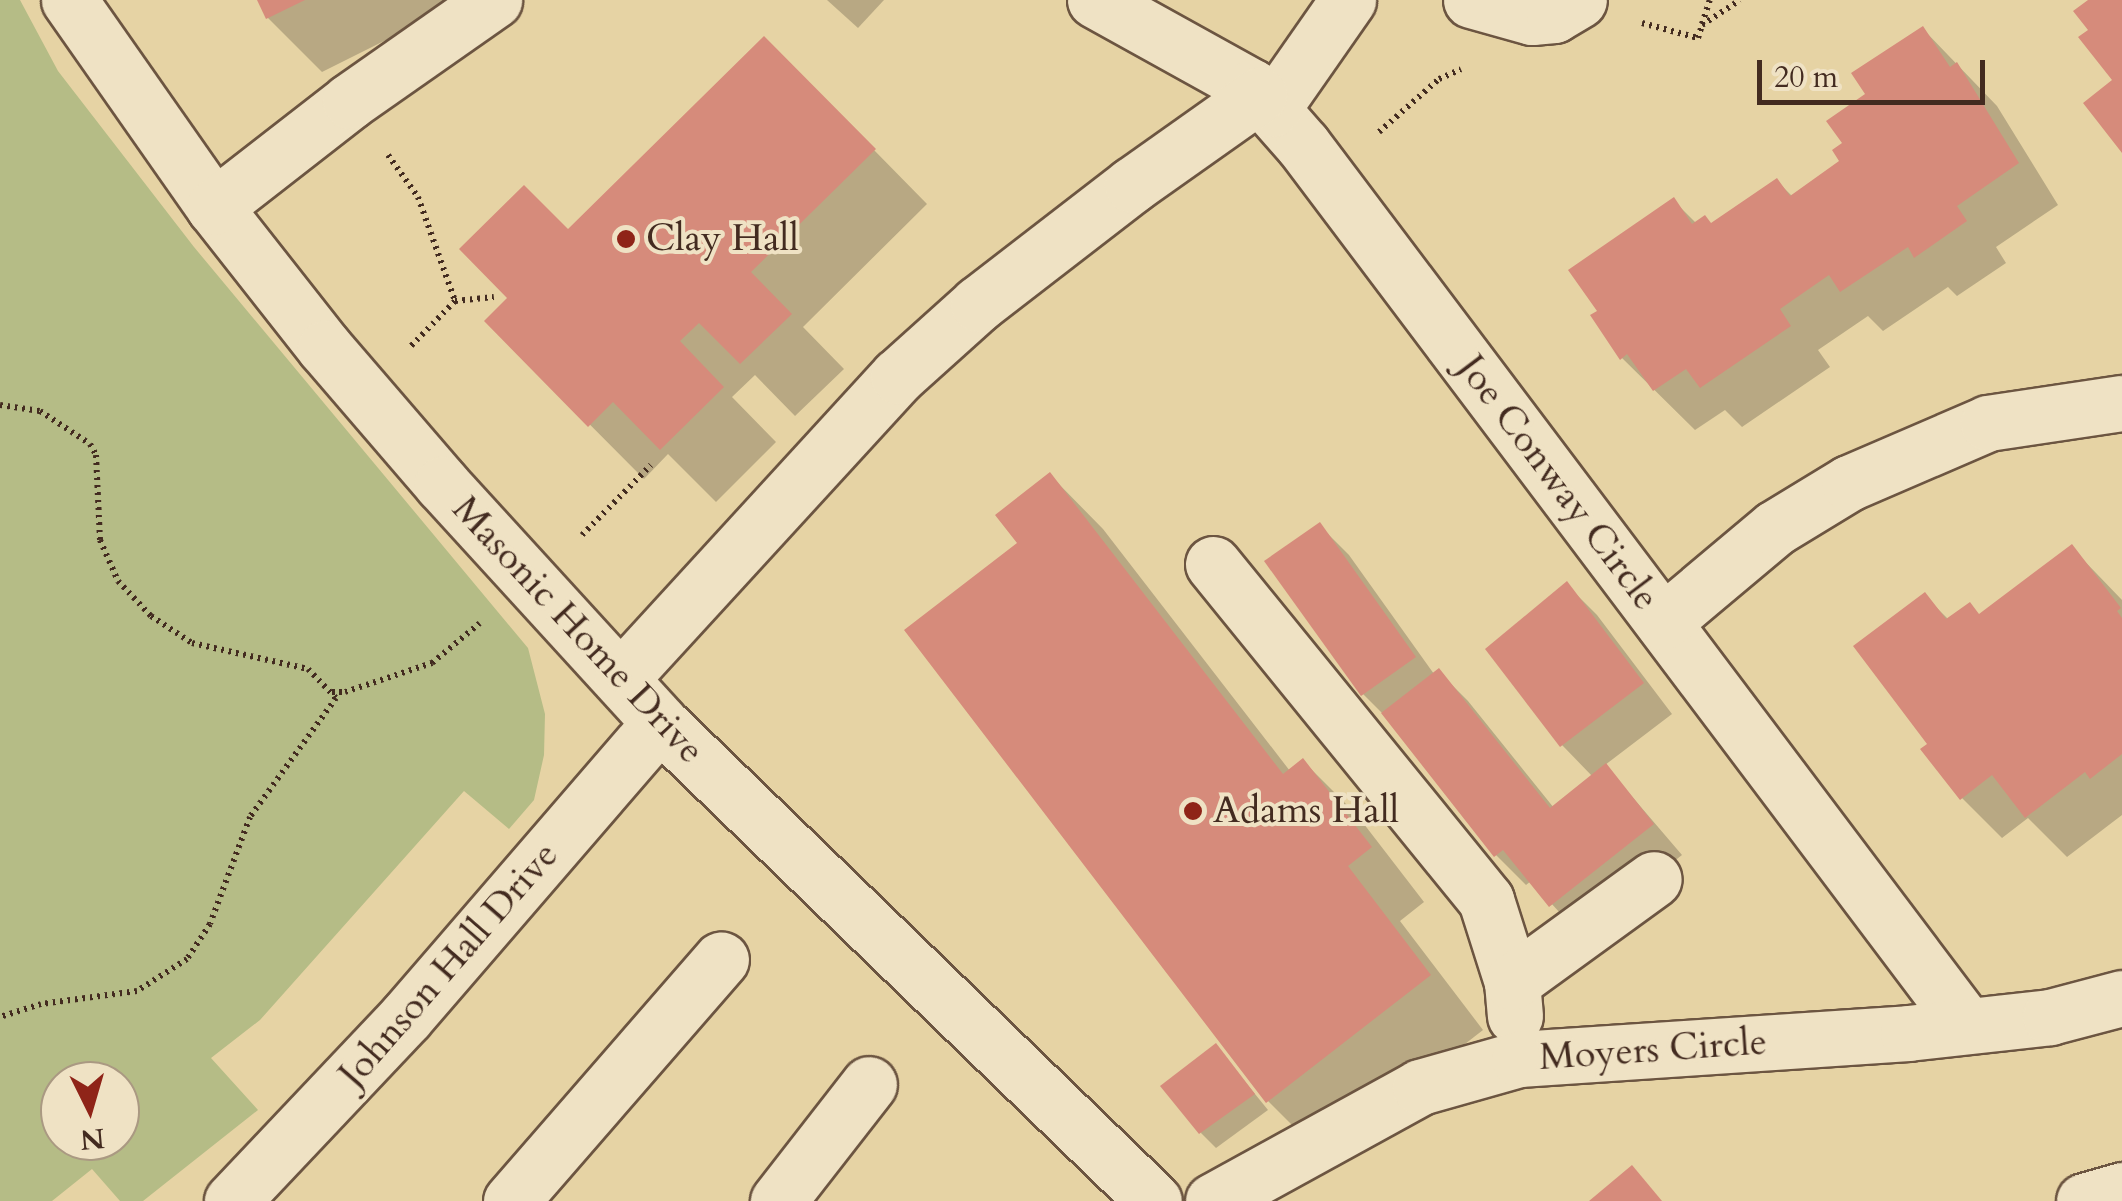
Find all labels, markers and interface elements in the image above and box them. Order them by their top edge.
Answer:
scale bar [1762,40,1990,102]
text: 20 m [1774,57,1838,98]
place label: Clay Hall [646,216,799,262]
marker: Clay Hall [615,228,637,250]
street label: Joe Conway Circle [1447,347,1669,619]
street label: Masonic Home Drive [442,487,714,773]
place label: Adams Hall [1213,788,1399,834]
marker: Adams Hall [1182,800,1204,822]
street label: Johnson Hall Drive [330,833,568,1097]
street label: Moyers Circle [1538,1019,1768,1081]
north arrow [40,1061,140,1161]
text: N [79,1119,106,1159]

